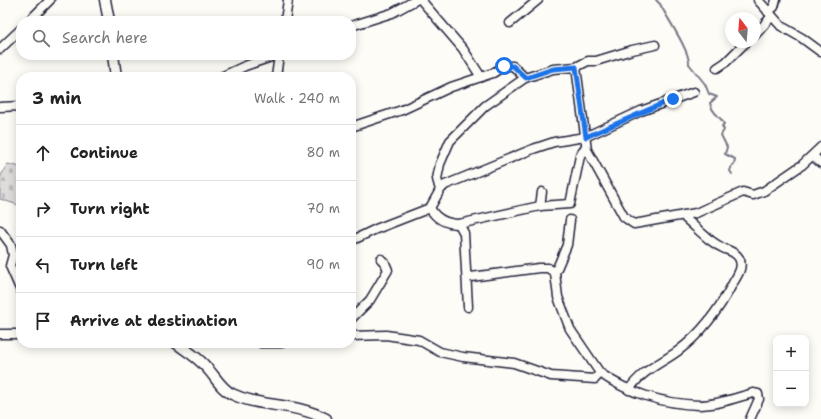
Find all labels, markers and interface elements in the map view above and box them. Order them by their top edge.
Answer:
north arrow [725,12,761,48]
search box [16,16,356,60]
icon: search [30,27,52,49]
text: Search here [62,28,148,48]
route start [495,57,513,75]
text: 3 min [32,87,82,109]
text: Walk · 240 m [254,90,340,107]
route end [664,90,682,108]
icon: ahead [32,142,54,164]
text: Continue [70,143,138,163]
text: 80 m [306,144,340,161]
icon: right [32,198,54,220]
text: Turn right [70,199,150,219]
text: 70 m [306,200,340,217]
icon: left [32,254,54,276]
text: Turn left [70,255,138,275]
text: 90 m [306,256,340,273]
icon: arrive [32,310,54,332]
text: Arrive at destination [70,311,238,331]
map controls [773,335,809,407]
button: + [773,335,809,371]
button: − [773,371,809,407]

